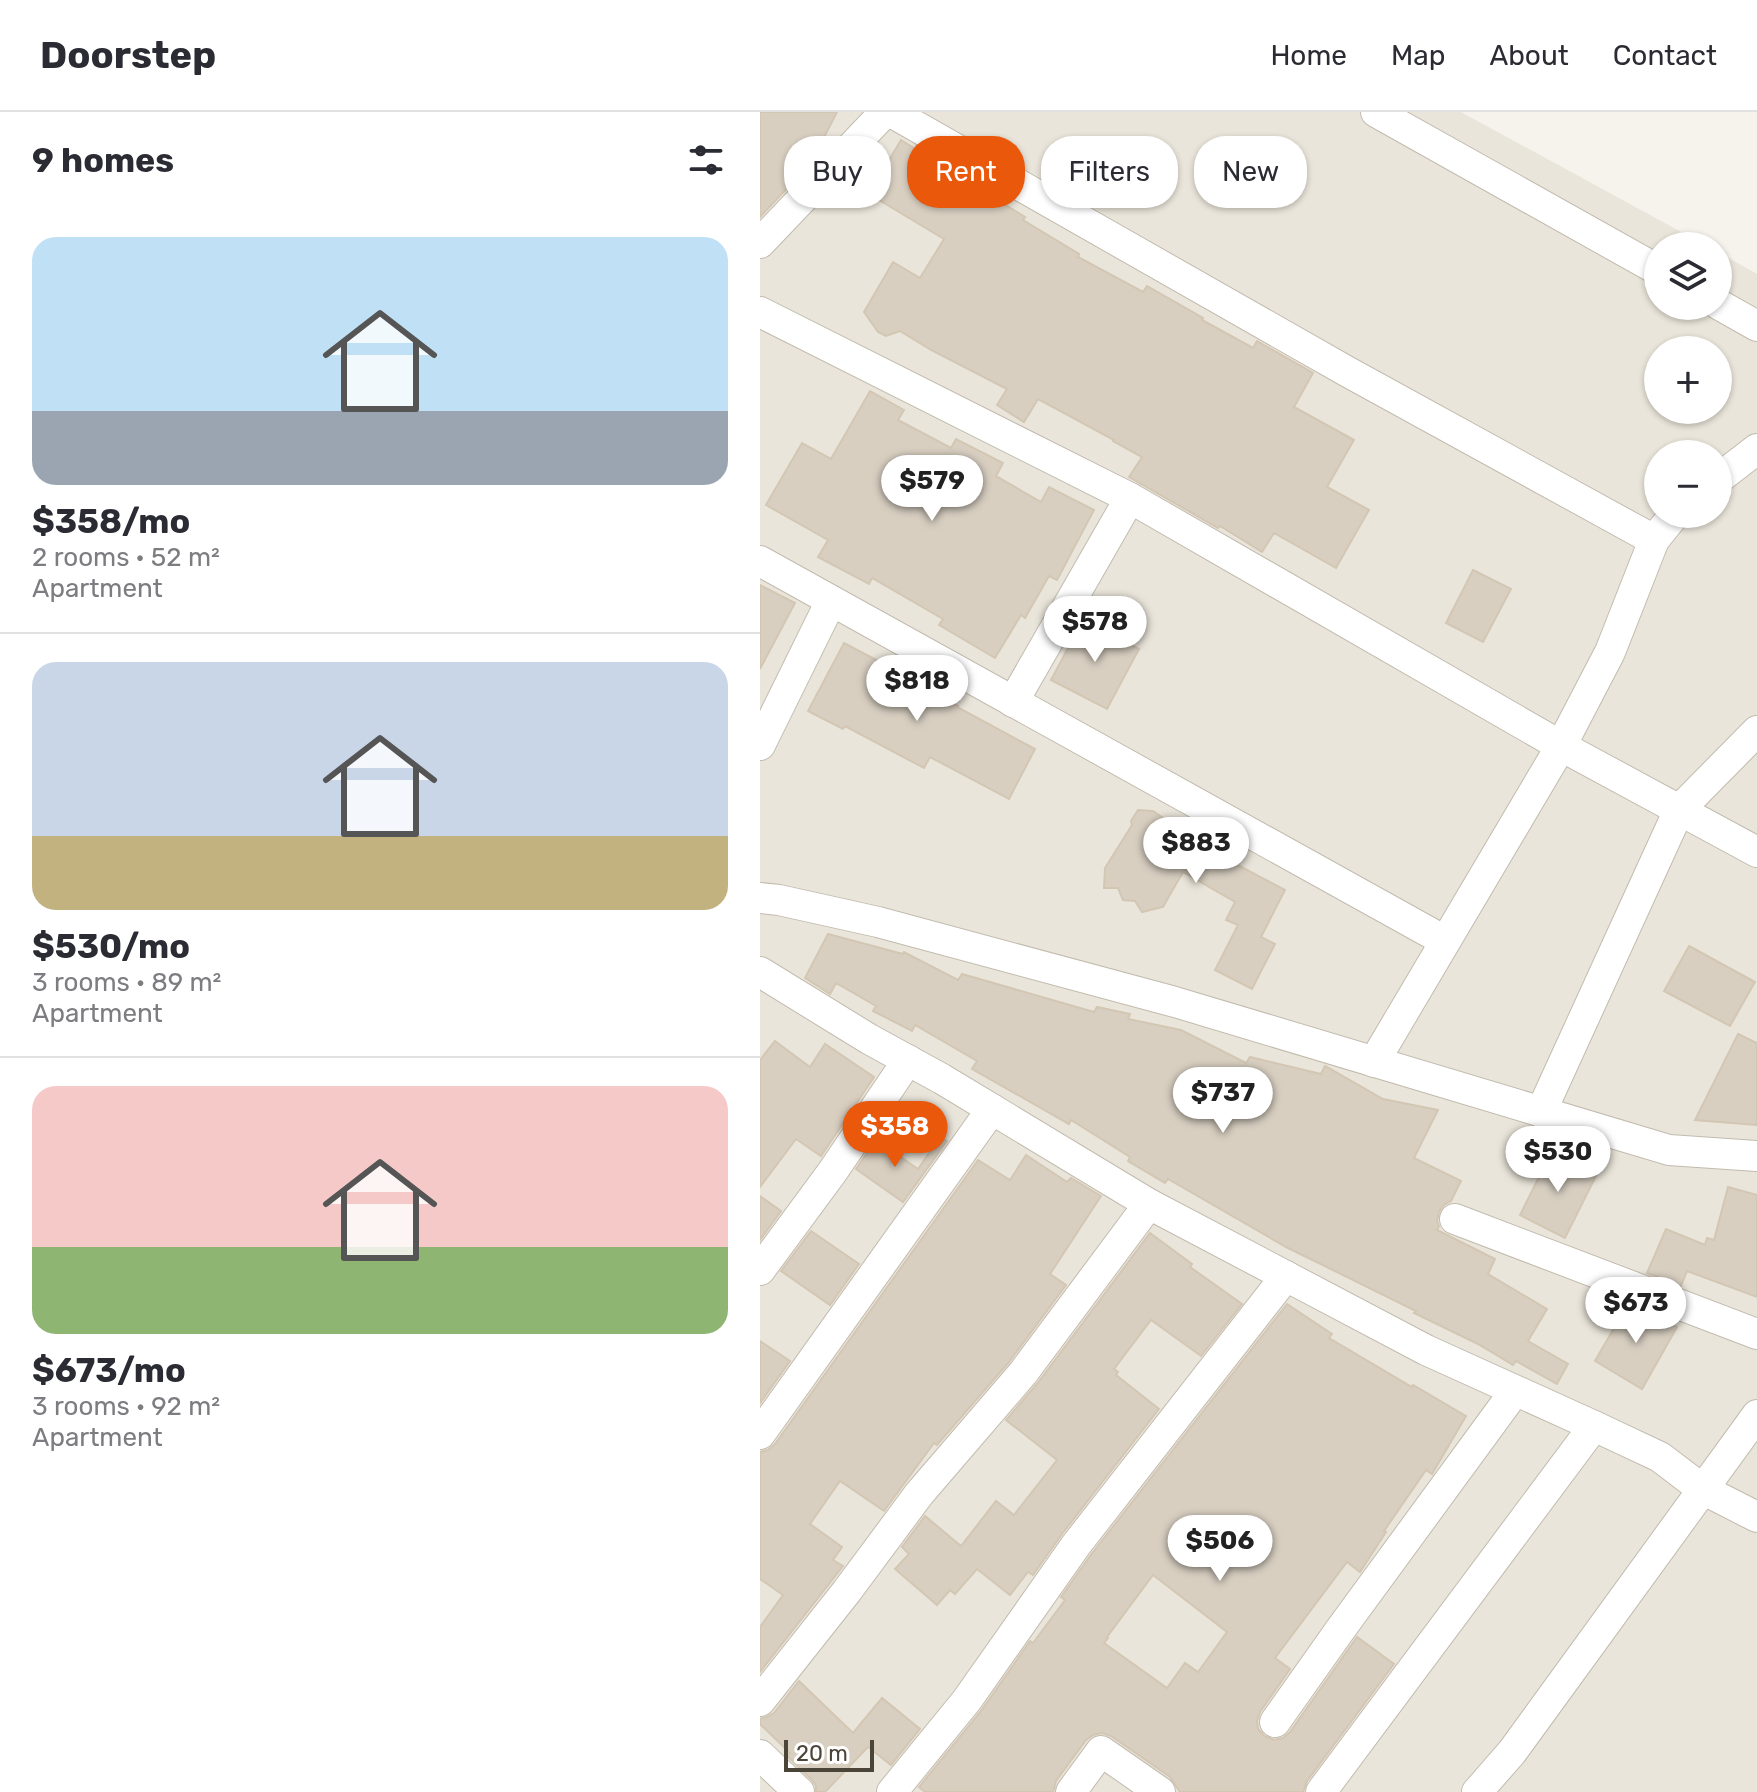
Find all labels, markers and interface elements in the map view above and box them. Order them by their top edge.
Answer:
text: Doorstep [40,32,216,78]
text: Home [1270,39,1347,72]
text: Map [1391,39,1445,72]
text: About [1489,39,1569,72]
text: Contact [1613,39,1717,72]
chip: Buy [784,136,891,208]
chip: Rent [907,136,1025,208]
chip: Filters [1041,136,1178,208]
chip: New [1194,136,1307,208]
icon: filters [684,138,728,182]
text: 9 homes [32,140,174,181]
map controls [1644,232,1732,528]
button: layers [1644,232,1732,320]
icon: home [308,289,452,433]
button: + [1644,336,1732,424]
button: − [1644,440,1732,528]
pin: $579 [885,455,979,523]
text: $579 [899,465,965,496]
text: $358/mo [32,501,190,542]
text: 2 rooms · 52 m² [32,542,220,573]
text: Apartment [32,573,163,604]
pin: $578 [1048,596,1142,664]
text: $578 [1062,606,1128,637]
pin: $818 [870,655,964,723]
text: $818 [884,665,950,696]
icon: home [308,714,452,858]
pin: $883 [1149,817,1243,885]
text: $883 [1161,827,1231,858]
text: $530/mo [32,926,190,967]
text: 3 rooms · 89 m² [32,967,221,998]
text: Apartment [32,998,163,1029]
pin: $737 [1176,1067,1270,1135]
text: $737 [1191,1077,1255,1108]
pin: $358 [848,1101,942,1169]
text: $358 [861,1111,929,1142]
pin: $530 [1511,1126,1605,1194]
text: $530 [1524,1136,1592,1167]
icon: home [308,1138,452,1282]
pin: $673 [1589,1277,1683,1345]
text: $673 [1603,1287,1669,1318]
text: $673/mo [32,1350,186,1391]
text: 3 rooms · 92 m² [32,1391,220,1422]
text: Apartment [32,1422,163,1453]
pin: $506 [1173,1515,1267,1583]
text: $506 [1186,1525,1254,1556]
scale bar [784,1736,874,1772]
text: 20 m [796,1740,848,1767]

